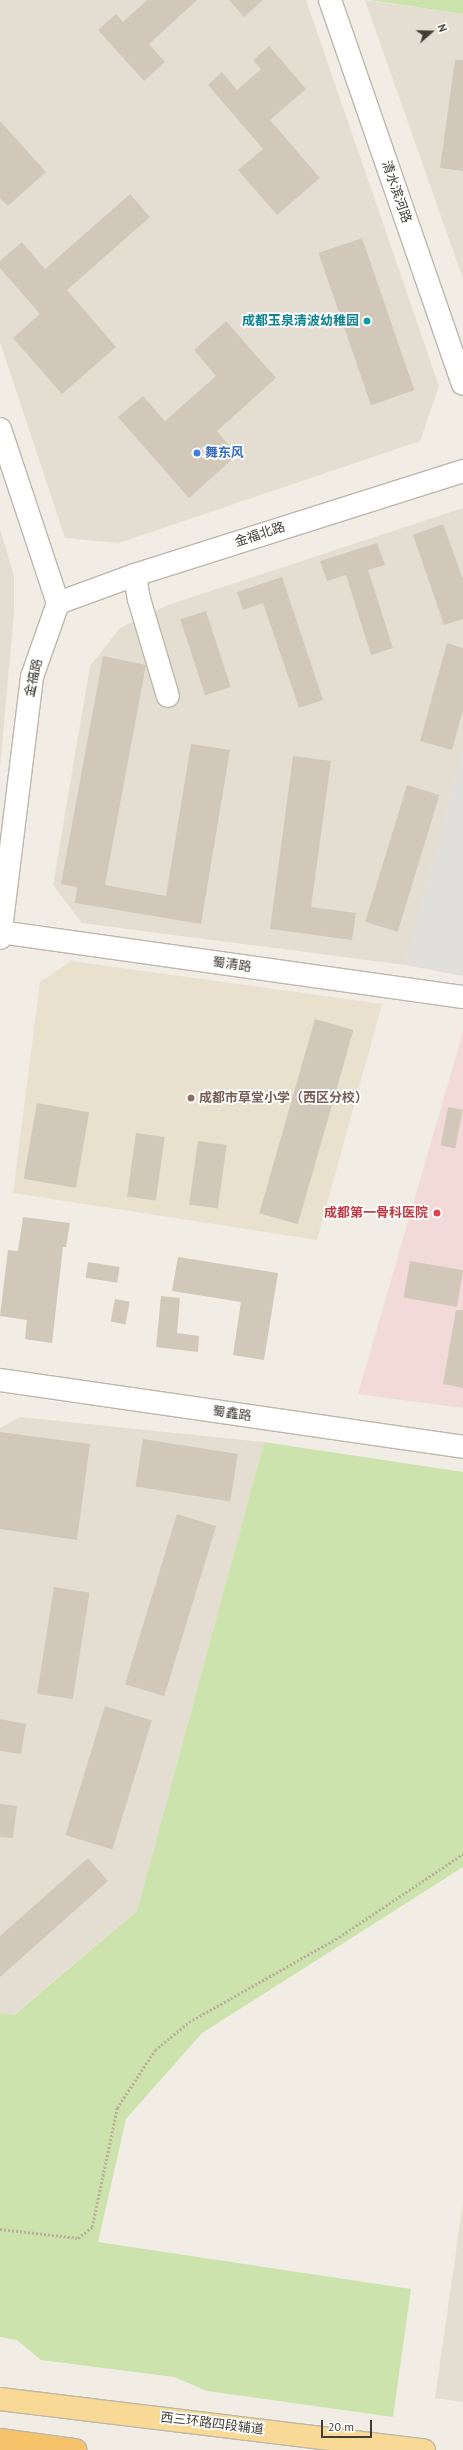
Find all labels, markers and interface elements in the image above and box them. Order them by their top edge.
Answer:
north arrow [411,12,451,52]
text: N [434,22,450,34]
street label: 清水滨河路 [378,159,414,225]
place label: 成都玉泉清波幼稚园 [242,313,359,329]
marker: 成都玉泉清波幼稚园 [362,316,372,326]
place label: 舞东风 [205,445,244,461]
marker: 舞东风 [192,448,202,458]
street label: 金福北路 [233,520,287,550]
street label: 金福路 [22,657,46,699]
street label: 蜀清路 [212,955,252,975]
place label: 成都市草堂小学（西区分校） [199,1090,368,1106]
marker: 成都市草堂小学（西区分校） [186,1093,196,1103]
place label: 成都第一骨科医院 [324,1205,428,1221]
marker: 成都第一骨科医院 [431,1207,443,1219]
street label: 蜀鑫路 [212,1404,252,1424]
street label: 西三环路四段辅道 [159,2410,265,2438]
scale bar [323,2412,374,2438]
text: 20 m [328,2419,354,2434]

